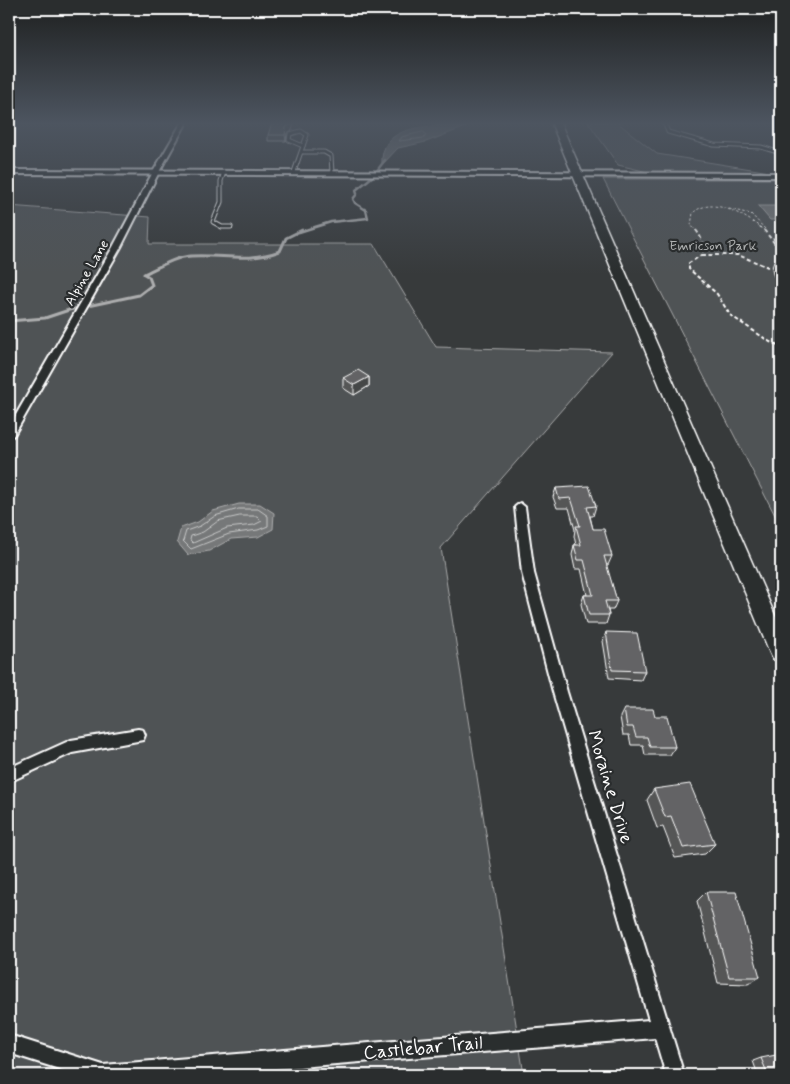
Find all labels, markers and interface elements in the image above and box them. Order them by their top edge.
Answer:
street label: Alpine Lane [61,237,113,309]
park label: Emricson Park [669,237,757,255]
street label: Moraine Drive [581,727,639,847]
street label: Castlebar Trail [362,1030,484,1066]

